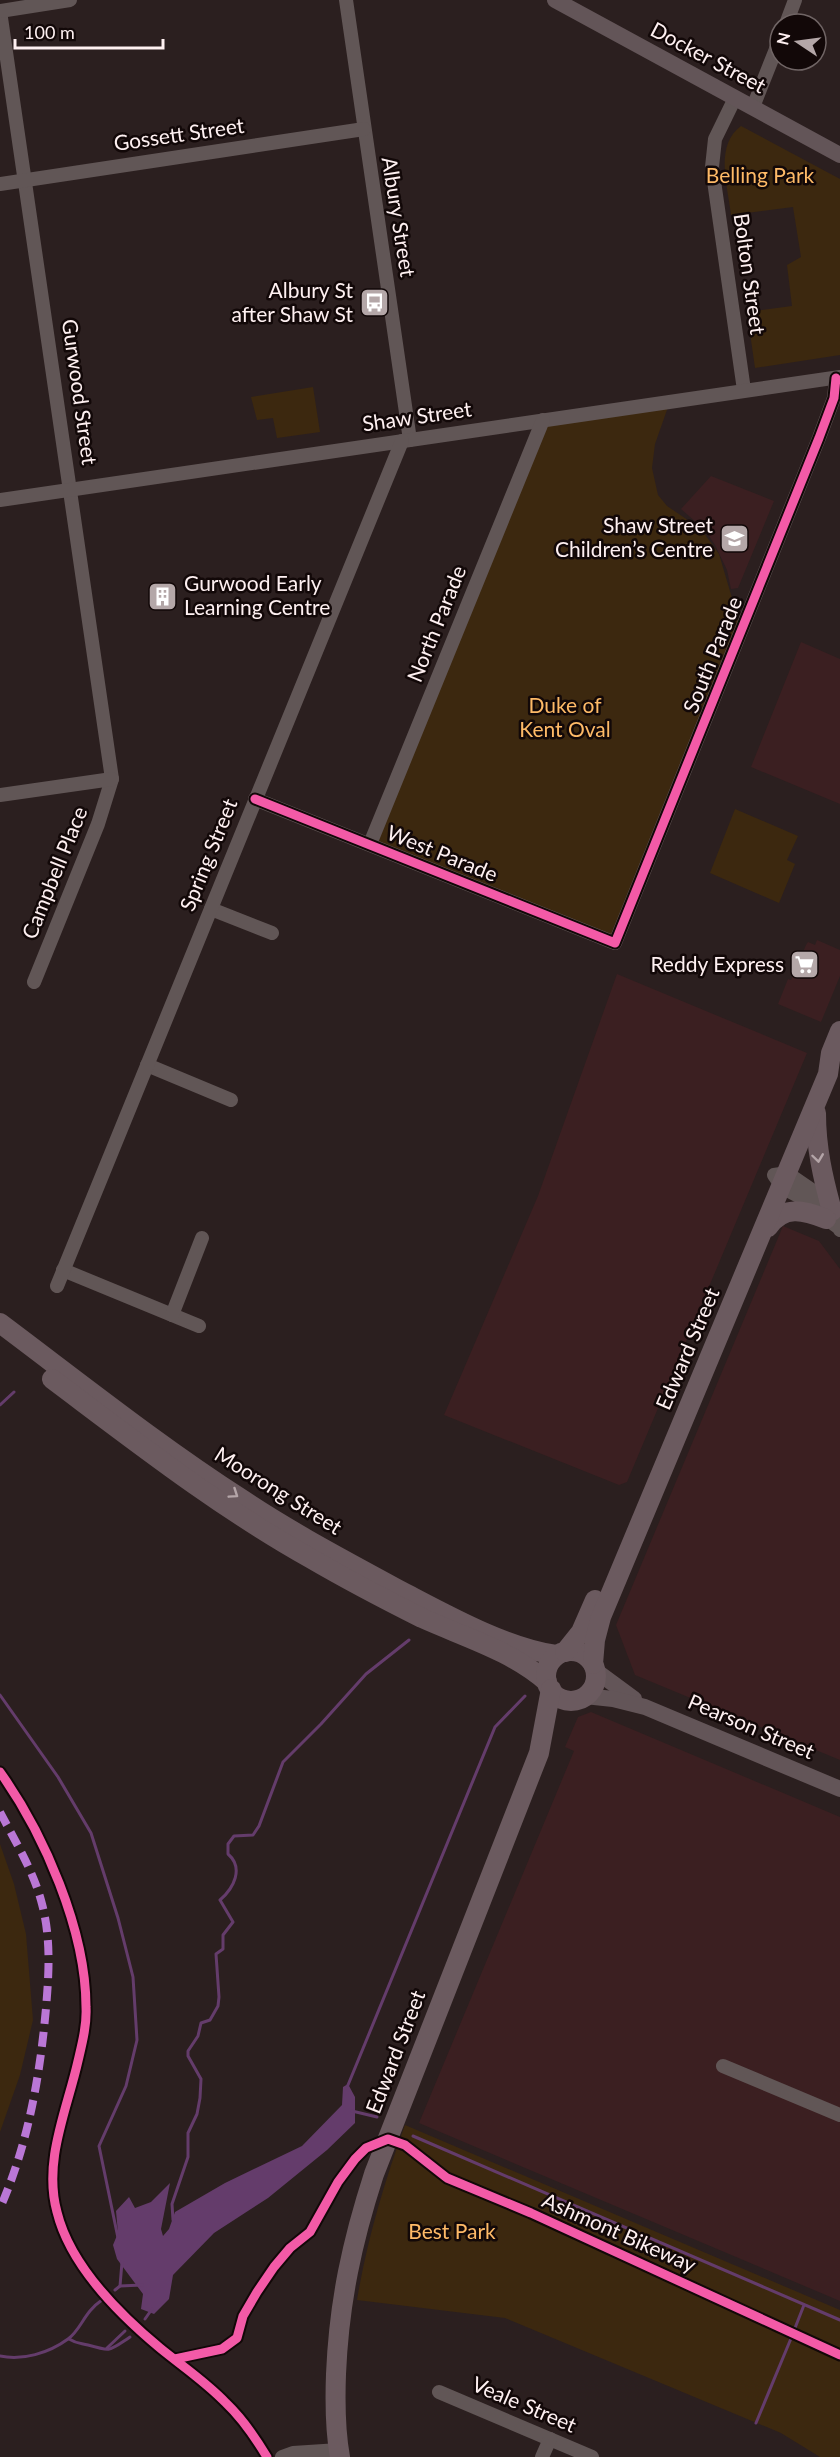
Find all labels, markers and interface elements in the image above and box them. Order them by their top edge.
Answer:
scale bar [15,12,164,50]
north arrow [768,12,828,72]
street label: Docker Street [647,16,771,98]
text: 100 m [24,21,75,43]
text: N [772,30,794,47]
street label: Gossett Street [112,112,246,155]
street label: Albury Street [378,155,421,279]
park label: Belling Park [706,162,815,187]
street label: Bolton Street [730,212,771,336]
place label: Albury St after Shaw St [232,277,353,326]
bus stop icon: Albury St after Shaw St [358,287,390,319]
street label: Gurwood Street [58,317,103,467]
street label: Shaw Street [361,395,473,436]
place label: Shaw Street Children’s Centre [555,512,713,561]
school or university icon: Shaw Street Children’s Centre [718,522,750,554]
street label: North Parade [401,562,470,685]
place label: Gurwood Early Learning Centre [184,570,330,619]
building icon: Gurwood Early Learning Centre [147,580,179,612]
street label: South Parade [677,593,746,716]
park label: Duke of Kent Oval [519,692,611,741]
street label: Spring Street [174,794,242,914]
street label: Campbell Place [16,803,92,942]
street label: West Parade [384,819,502,886]
supermarket icon: Reddy Express [789,949,821,981]
place label: Reddy Express [650,951,784,976]
one-way arrow [812,1154,824,1163]
street label: Edward Street [650,1283,724,1413]
street label: Moorong Street [211,1441,347,1539]
one-way arrow [227,1487,238,1498]
street label: Pearson Street [685,1688,819,1764]
street label: Edward Street [360,1986,430,2117]
street label: Ashmont Bikeway [539,2187,700,2277]
park label: Best Park [408,2218,496,2243]
street label: Veale Street [469,2370,581,2437]

